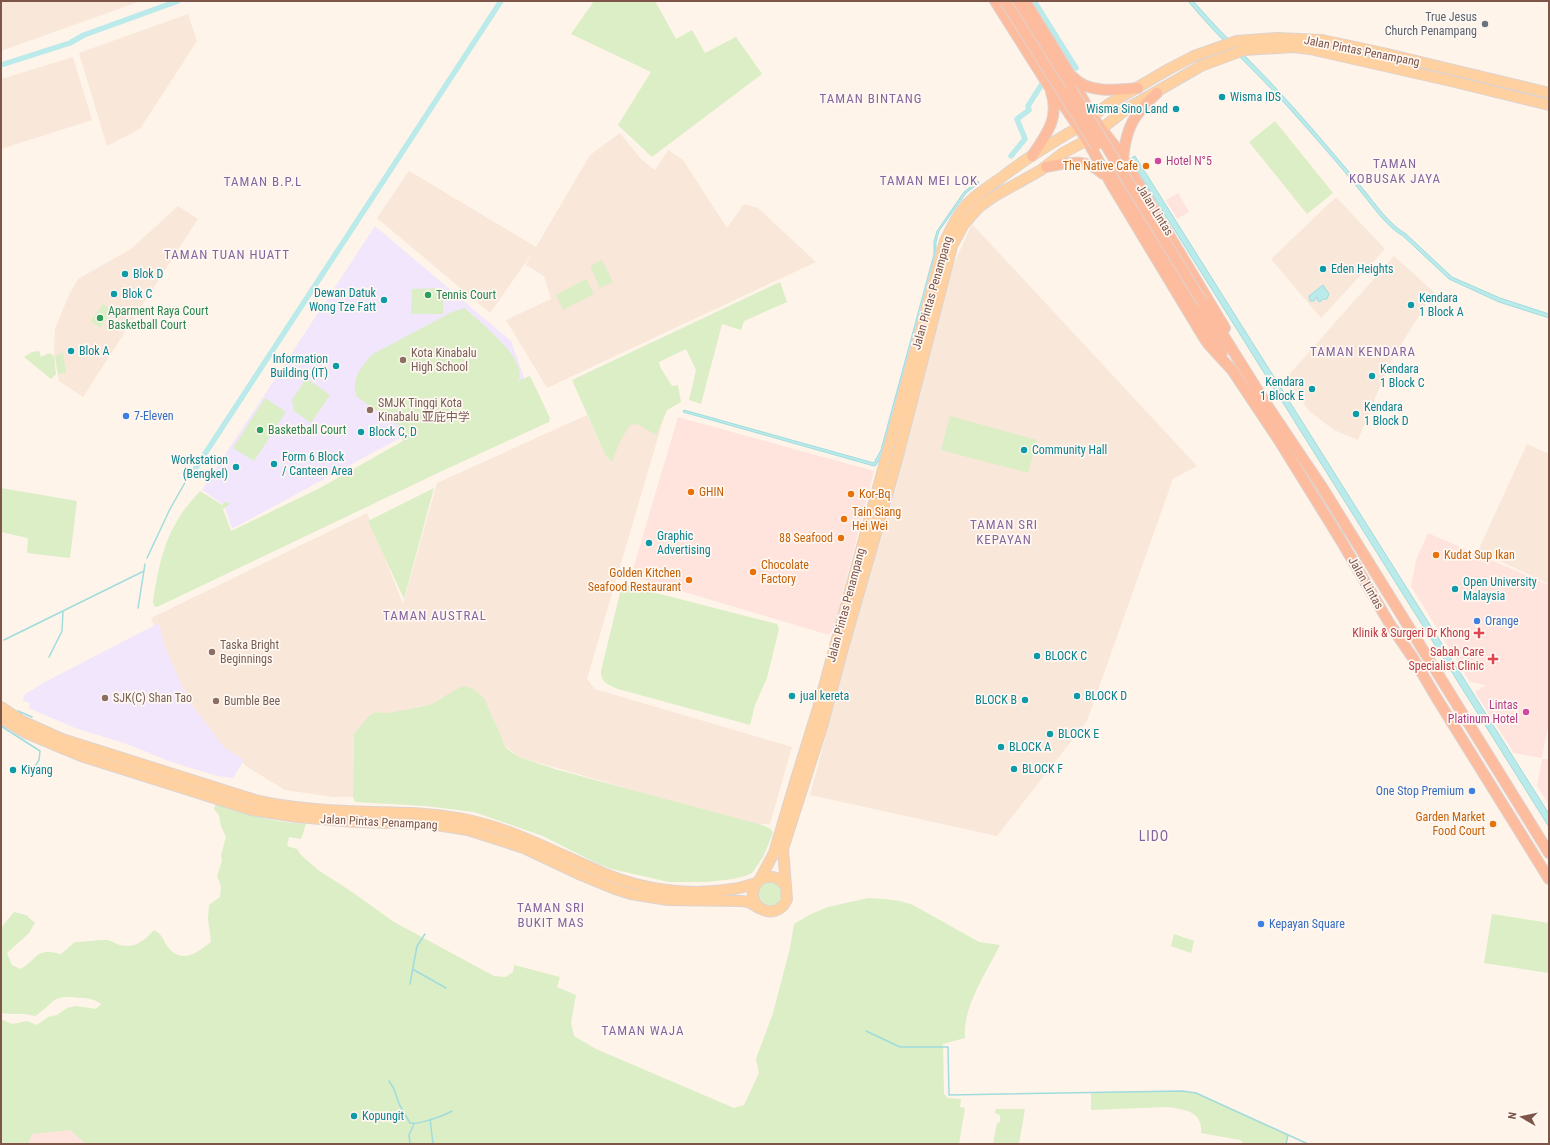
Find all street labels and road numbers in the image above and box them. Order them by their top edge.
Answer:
street label: Jalan Pintas Penampang [1303,33,1421,69]
street label: Jalan Lintas [1134,182,1176,238]
street label: Jalan Pintas Penampang [909,234,955,351]
street label: Jalan Pintas Penampang [824,546,868,664]
street label: Jalan Lintas [1346,555,1386,611]
street label: Jalan Pintas Penampang [320,812,438,832]

